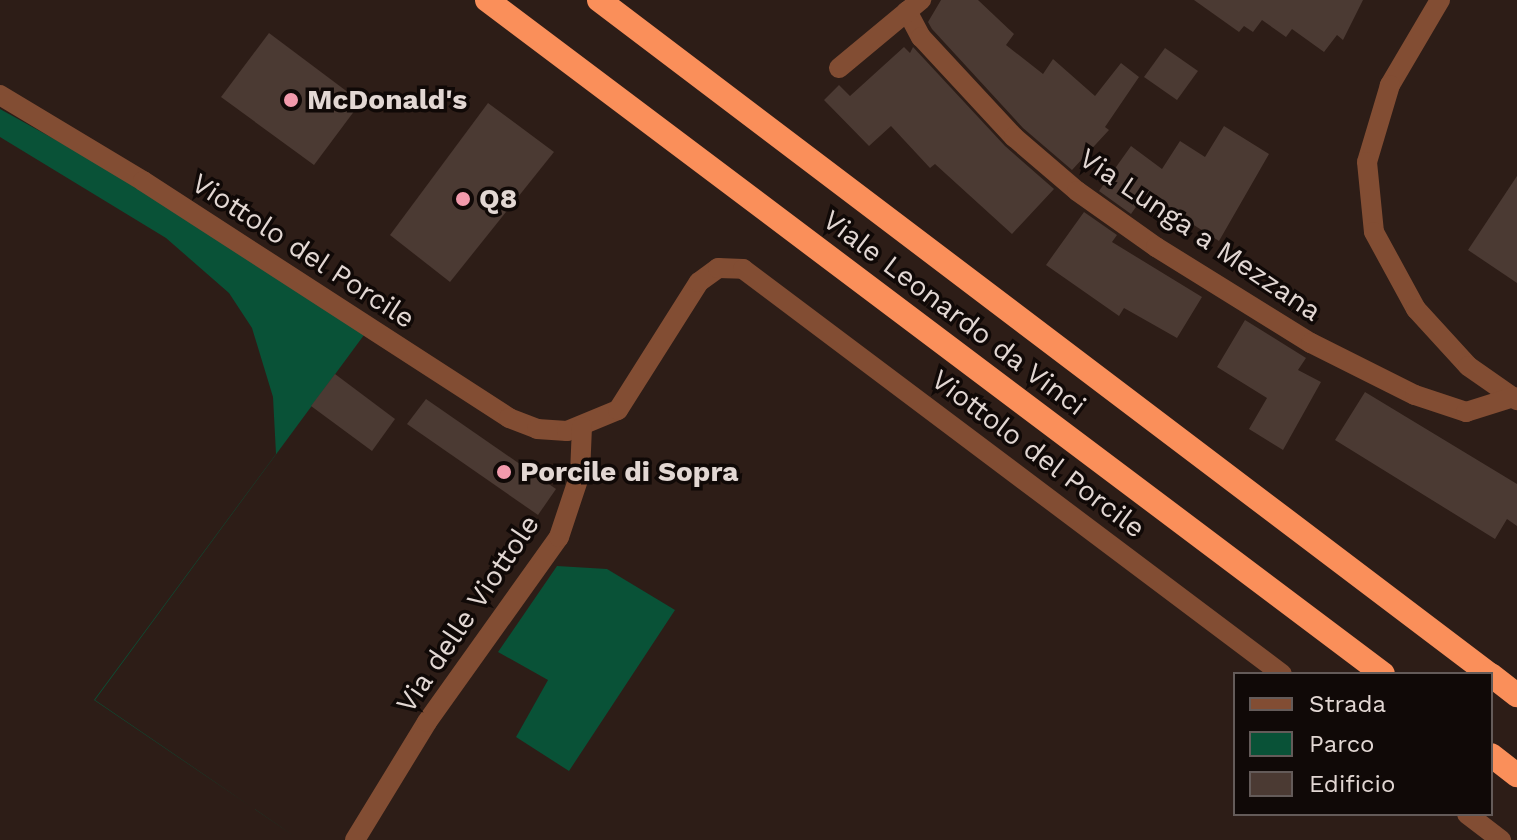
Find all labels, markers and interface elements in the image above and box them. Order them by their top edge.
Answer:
place label: McDonald's [307,83,467,117]
marker: McDonald's [282,91,300,109]
street label: Via Lunga a Mezzana [1072,141,1328,329]
street label: Viottolo del Porcile [185,166,421,336]
place label: Q8 [479,182,517,216]
marker: Q8 [454,190,472,208]
street label: Viale Leonardo da Vinci [815,203,1093,423]
street label: Viottolo del Porcile [924,362,1152,546]
place label: Porcile di Sopra [520,455,738,489]
marker: Porcile di Sopra [495,463,513,481]
street label: Via delle Viottole [389,508,547,720]
legend [1233,672,1493,816]
text: Strada [1309,690,1386,718]
text: Parco [1309,730,1374,758]
text: Edificio [1309,770,1395,798]

